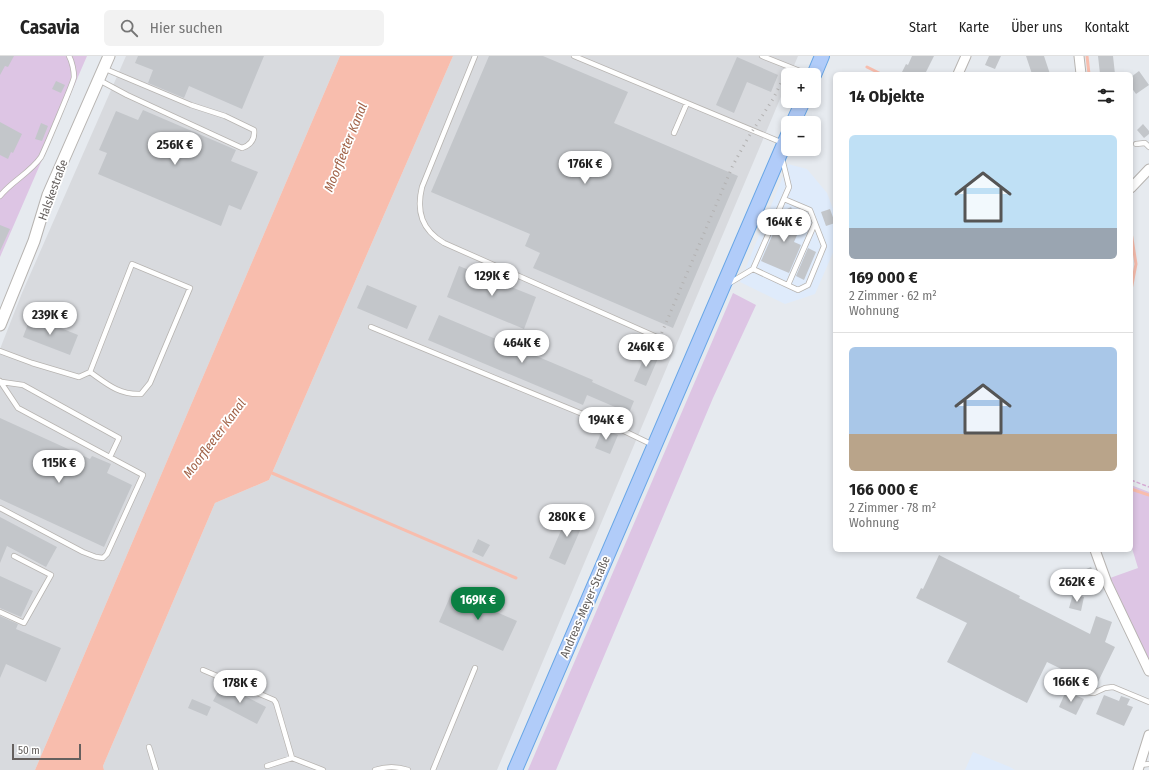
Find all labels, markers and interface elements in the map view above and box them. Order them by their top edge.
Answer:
search box [104,10,384,46]
text: Casavia [20,16,80,39]
icon: search [118,17,140,39]
text: Hier suchen [150,19,223,37]
text: Start [909,19,937,36]
text: Karte [959,19,989,36]
text: Über uns [1011,19,1063,36]
text: Kontakt [1085,19,1129,36]
map controls [781,68,821,156]
button: + [781,68,821,108]
icon: filters [1095,85,1117,107]
text: 14 Objekte [849,86,924,107]
water label: Moorfleeter Kanal [321,100,370,194]
button: − [781,116,821,156]
pin: 256K € [142,132,208,166]
text: 256K € [157,137,193,152]
pin: 176K € [552,151,618,185]
text: 176K € [568,156,602,171]
street label: Halskestraße [36,158,71,222]
icon: home [947,161,1019,233]
pin: 164K € [751,209,817,243]
text: 164K € [766,214,802,229]
pin: 129K € [459,263,525,297]
text: 169 000 € [849,267,918,288]
text: 129K € [474,268,510,283]
text: 2 Zimmer · 62 m² [849,288,937,303]
pin: 239K € [17,302,83,336]
text: Wohnung [849,303,899,318]
text: 239K € [32,307,68,322]
pin: 464K € [489,330,555,364]
pin: 246K € [613,334,679,368]
text: 464K € [503,335,541,350]
text: 246K € [628,339,664,354]
icon: home [947,373,1019,445]
water label: Moorfleeter Kanal [180,396,249,481]
pin: 194K € [573,407,639,441]
text: 194K € [588,412,624,427]
pin: 115K € [26,450,92,484]
text: 115K € [42,455,76,470]
text: 166 000 € [849,479,918,500]
text: 2 Zimmer · 78 m² [849,500,936,515]
pin: 280K € [534,504,600,538]
text: 280K € [548,509,586,524]
text: Wohnung [849,515,899,530]
street label: Andreas-Meyer-Straße [557,554,613,660]
pin: 262K € [1044,569,1110,603]
text: 262K € [1059,574,1095,589]
pin: 169K € [445,587,511,621]
text: 169K € [460,592,496,607]
pin: 166K € [1038,669,1104,703]
pin: 178K € [207,670,273,704]
text: 166K € [1053,674,1089,689]
text: 178K € [223,675,257,690]
scale bar [12,742,81,761]
text: 50 m [18,744,40,757]

